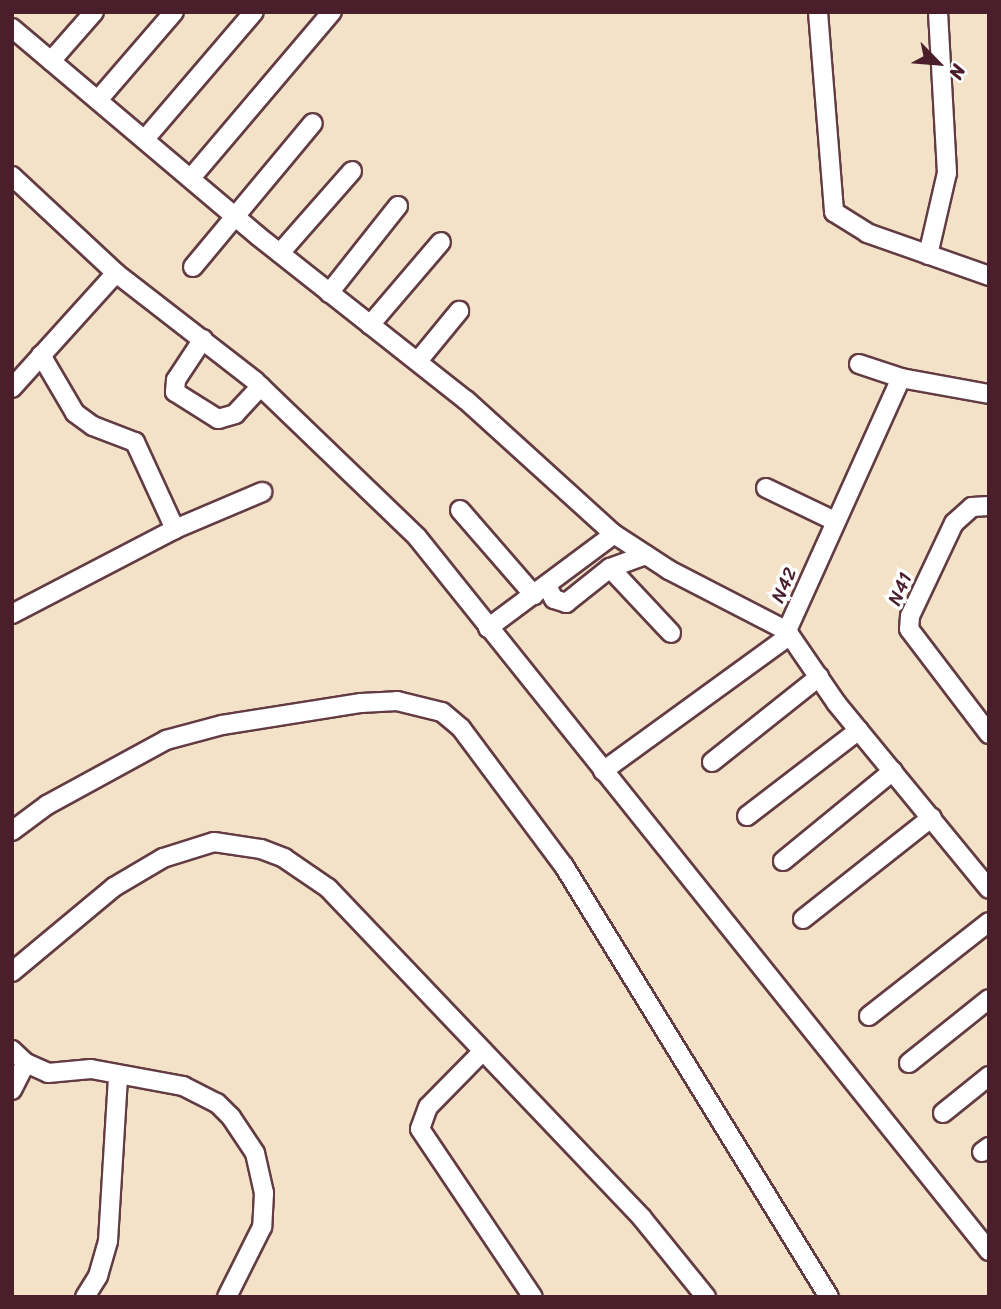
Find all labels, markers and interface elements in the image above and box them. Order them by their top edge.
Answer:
north arrow [903,28,973,98]
text: N [940,59,975,85]
street label: N42 [766,564,802,606]
street label: N41 [883,569,917,609]

